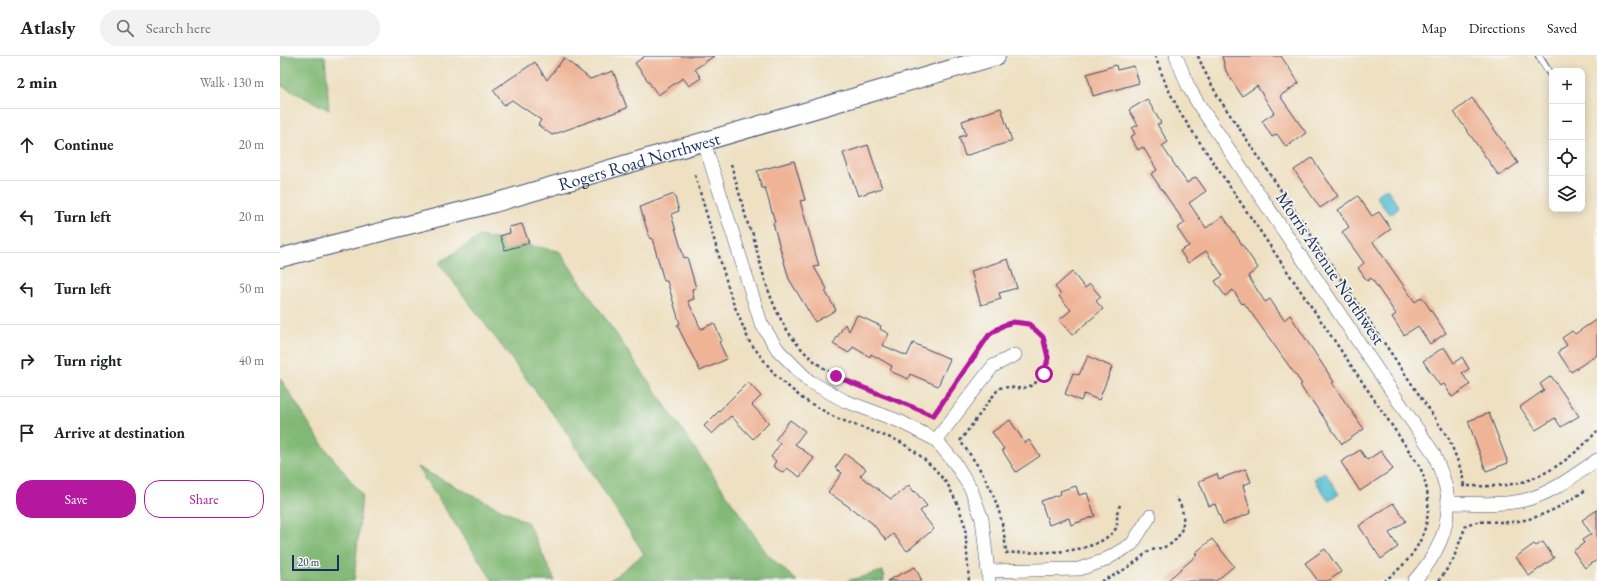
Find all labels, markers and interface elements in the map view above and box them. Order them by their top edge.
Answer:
search box [100,10,380,46]
text: Atlasly [20,15,76,40]
icon: search [114,17,136,39]
text: Search here [146,18,211,37]
text: Map [1421,19,1447,37]
text: Directions [1469,19,1525,37]
text: Saved [1547,19,1577,37]
map controls [1549,68,1585,212]
button: + [1549,68,1585,104]
text: 2 min [16,71,57,93]
text: Walk · 130 m [200,74,264,91]
button: − [1549,104,1585,140]
street label: Rogers Road Northwest [555,126,723,195]
icon: ahead [16,134,38,156]
text: Continue [54,135,114,154]
text: 20 m [239,136,264,153]
button: locate [1549,140,1585,176]
button: layers [1549,176,1585,212]
street label: Morris Avenue Northwest [1271,187,1391,349]
icon: left [16,206,38,228]
text: Turn left [54,207,111,226]
text: 20 m [239,208,264,225]
icon: left [16,278,38,300]
text: Turn left [54,279,111,298]
text: 50 m [239,280,264,297]
icon: right [16,350,38,372]
text: Turn right [54,351,122,370]
text: 40 m [239,352,264,369]
route start [1035,365,1053,383]
route end [827,367,845,385]
icon: arrive [16,422,38,444]
text: Arrive at destination [54,423,185,442]
button: Save [16,480,136,518]
button: Share [144,480,264,518]
scale bar [292,553,339,572]
text: 20 m [298,555,319,569]

